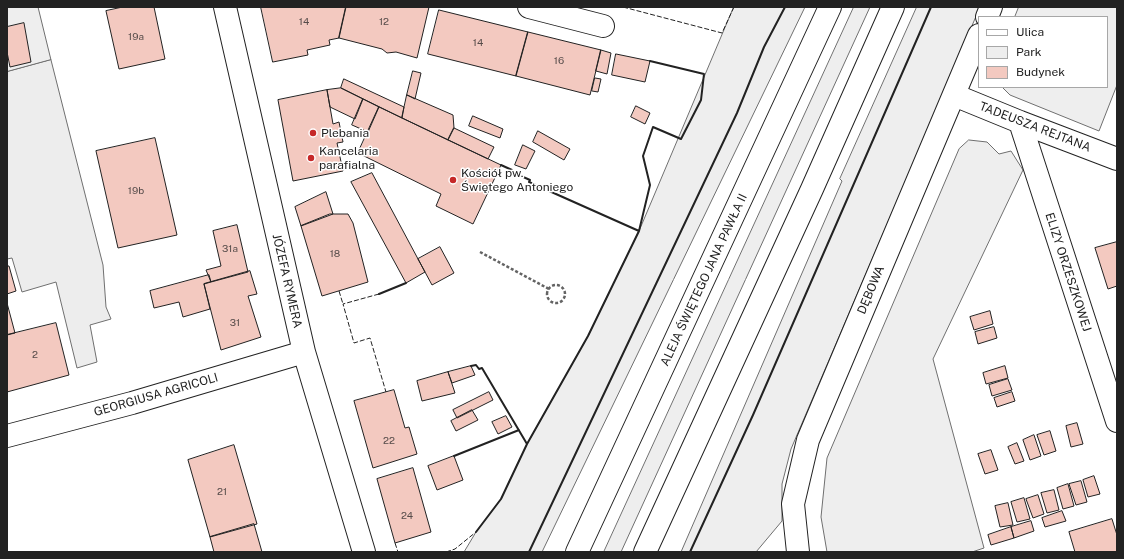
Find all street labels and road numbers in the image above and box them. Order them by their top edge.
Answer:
street label: TADEUSZA REJTANA [977,99,1093,155]
street label: ALEJA ŚWIĘTEGO JANA PAWŁA II [658,192,750,368]
street label: ELIZY ORZESZKOWEJ [1042,211,1094,333]
street label: JÓZEFA RYMERA [269,233,305,329]
street label: DĘBOWA [854,264,888,316]
street label: GEORGIUSA AGRICOLI [92,370,220,420]

